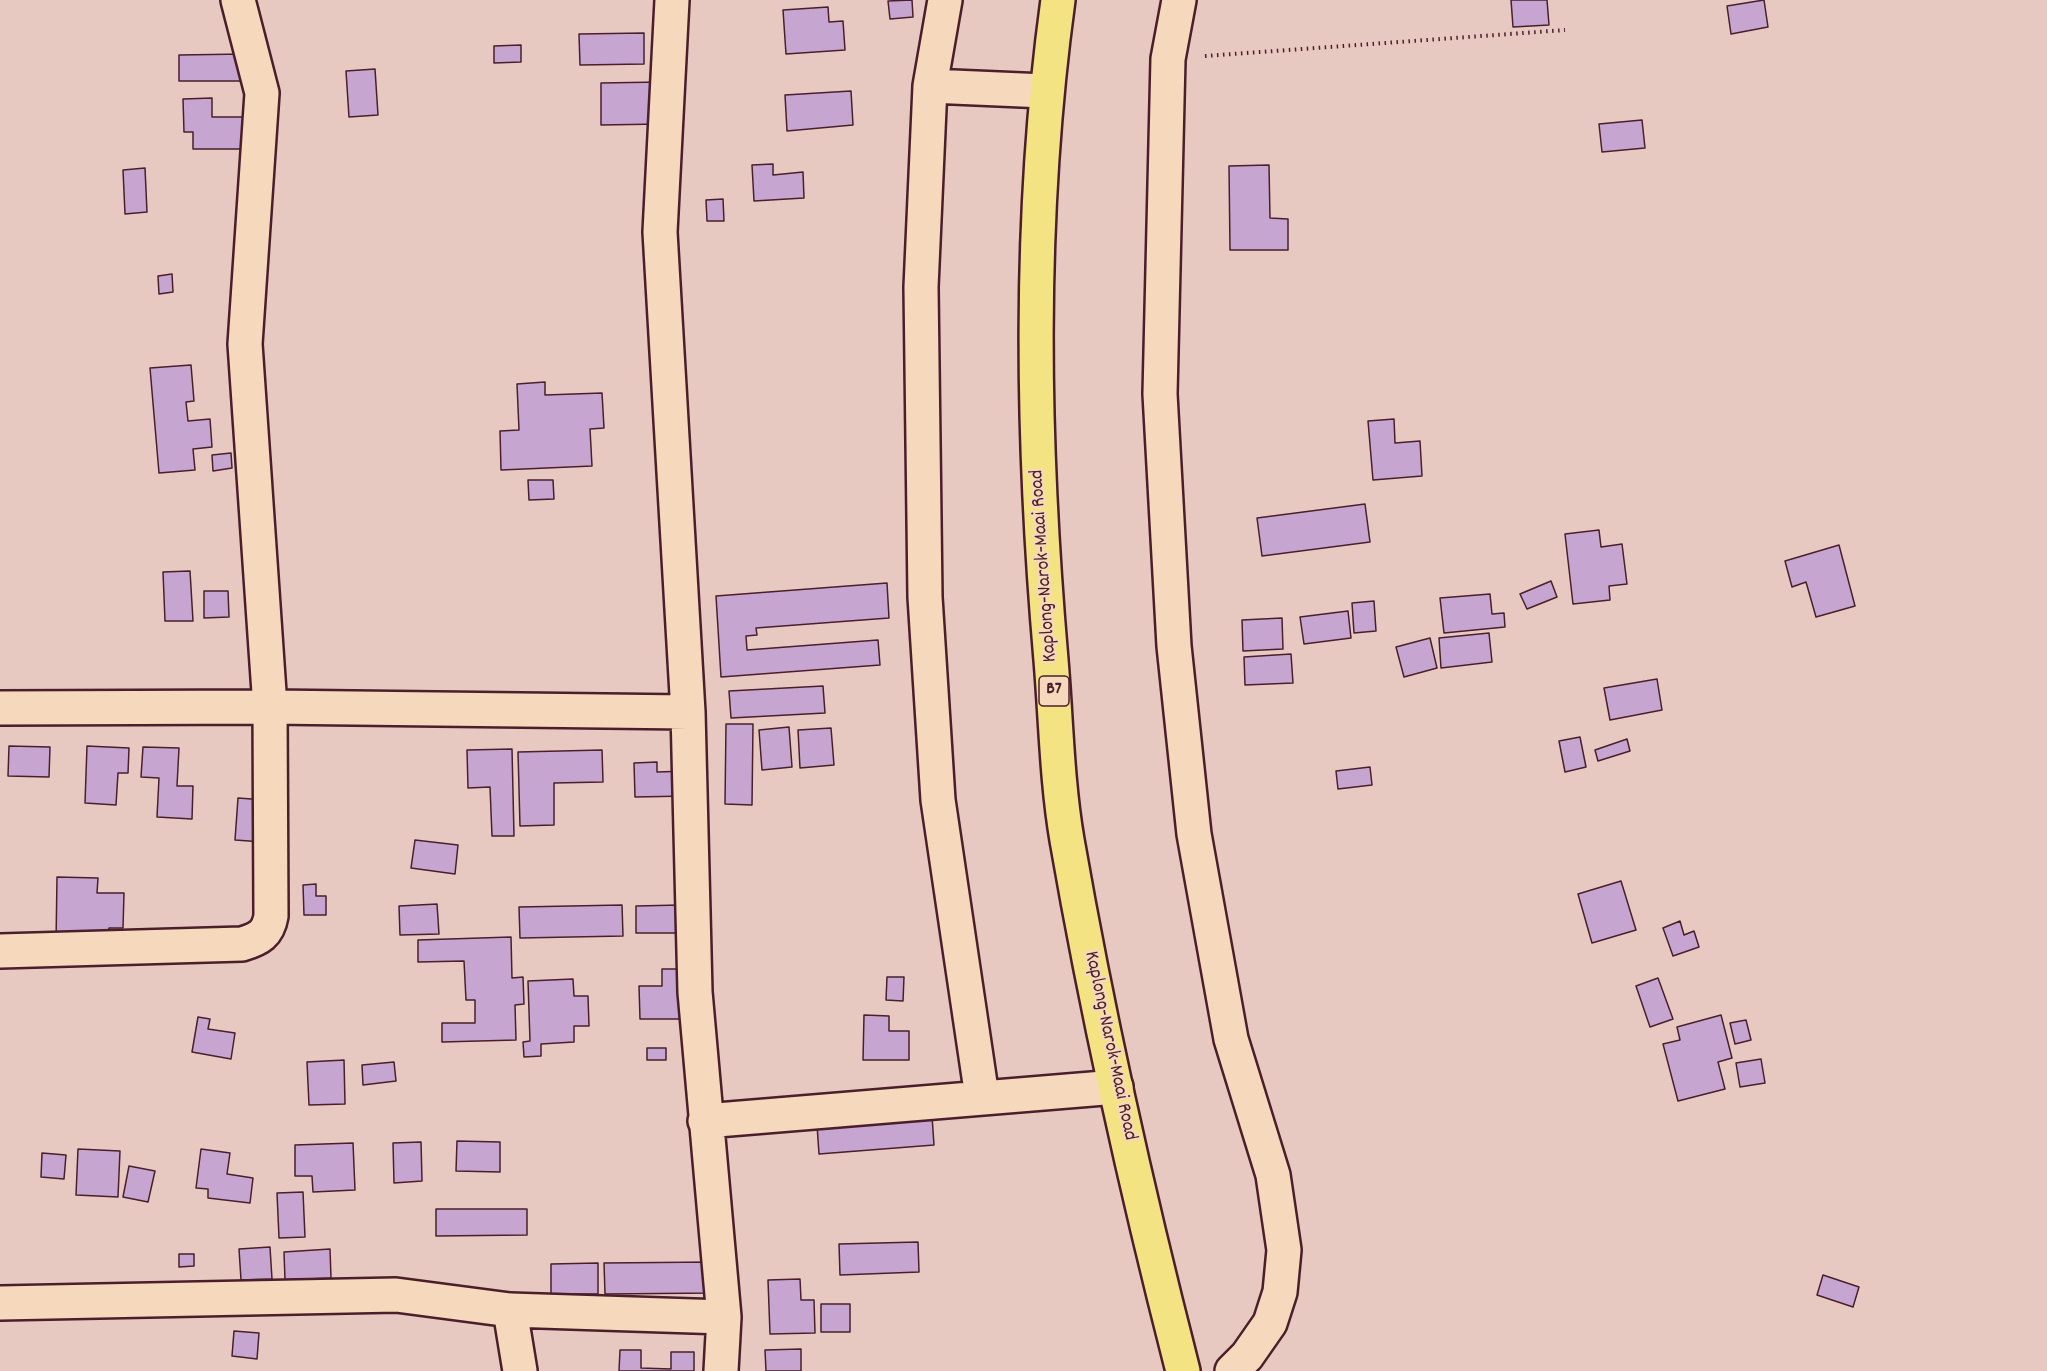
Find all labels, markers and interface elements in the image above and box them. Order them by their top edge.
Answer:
street label: Kaplong-Narok-Maai Road [1026,469,1064,663]
road number: B7 [1039,676,1069,706]
street label: Kaplong-Narok-Maai Road [1077,949,1141,1143]

